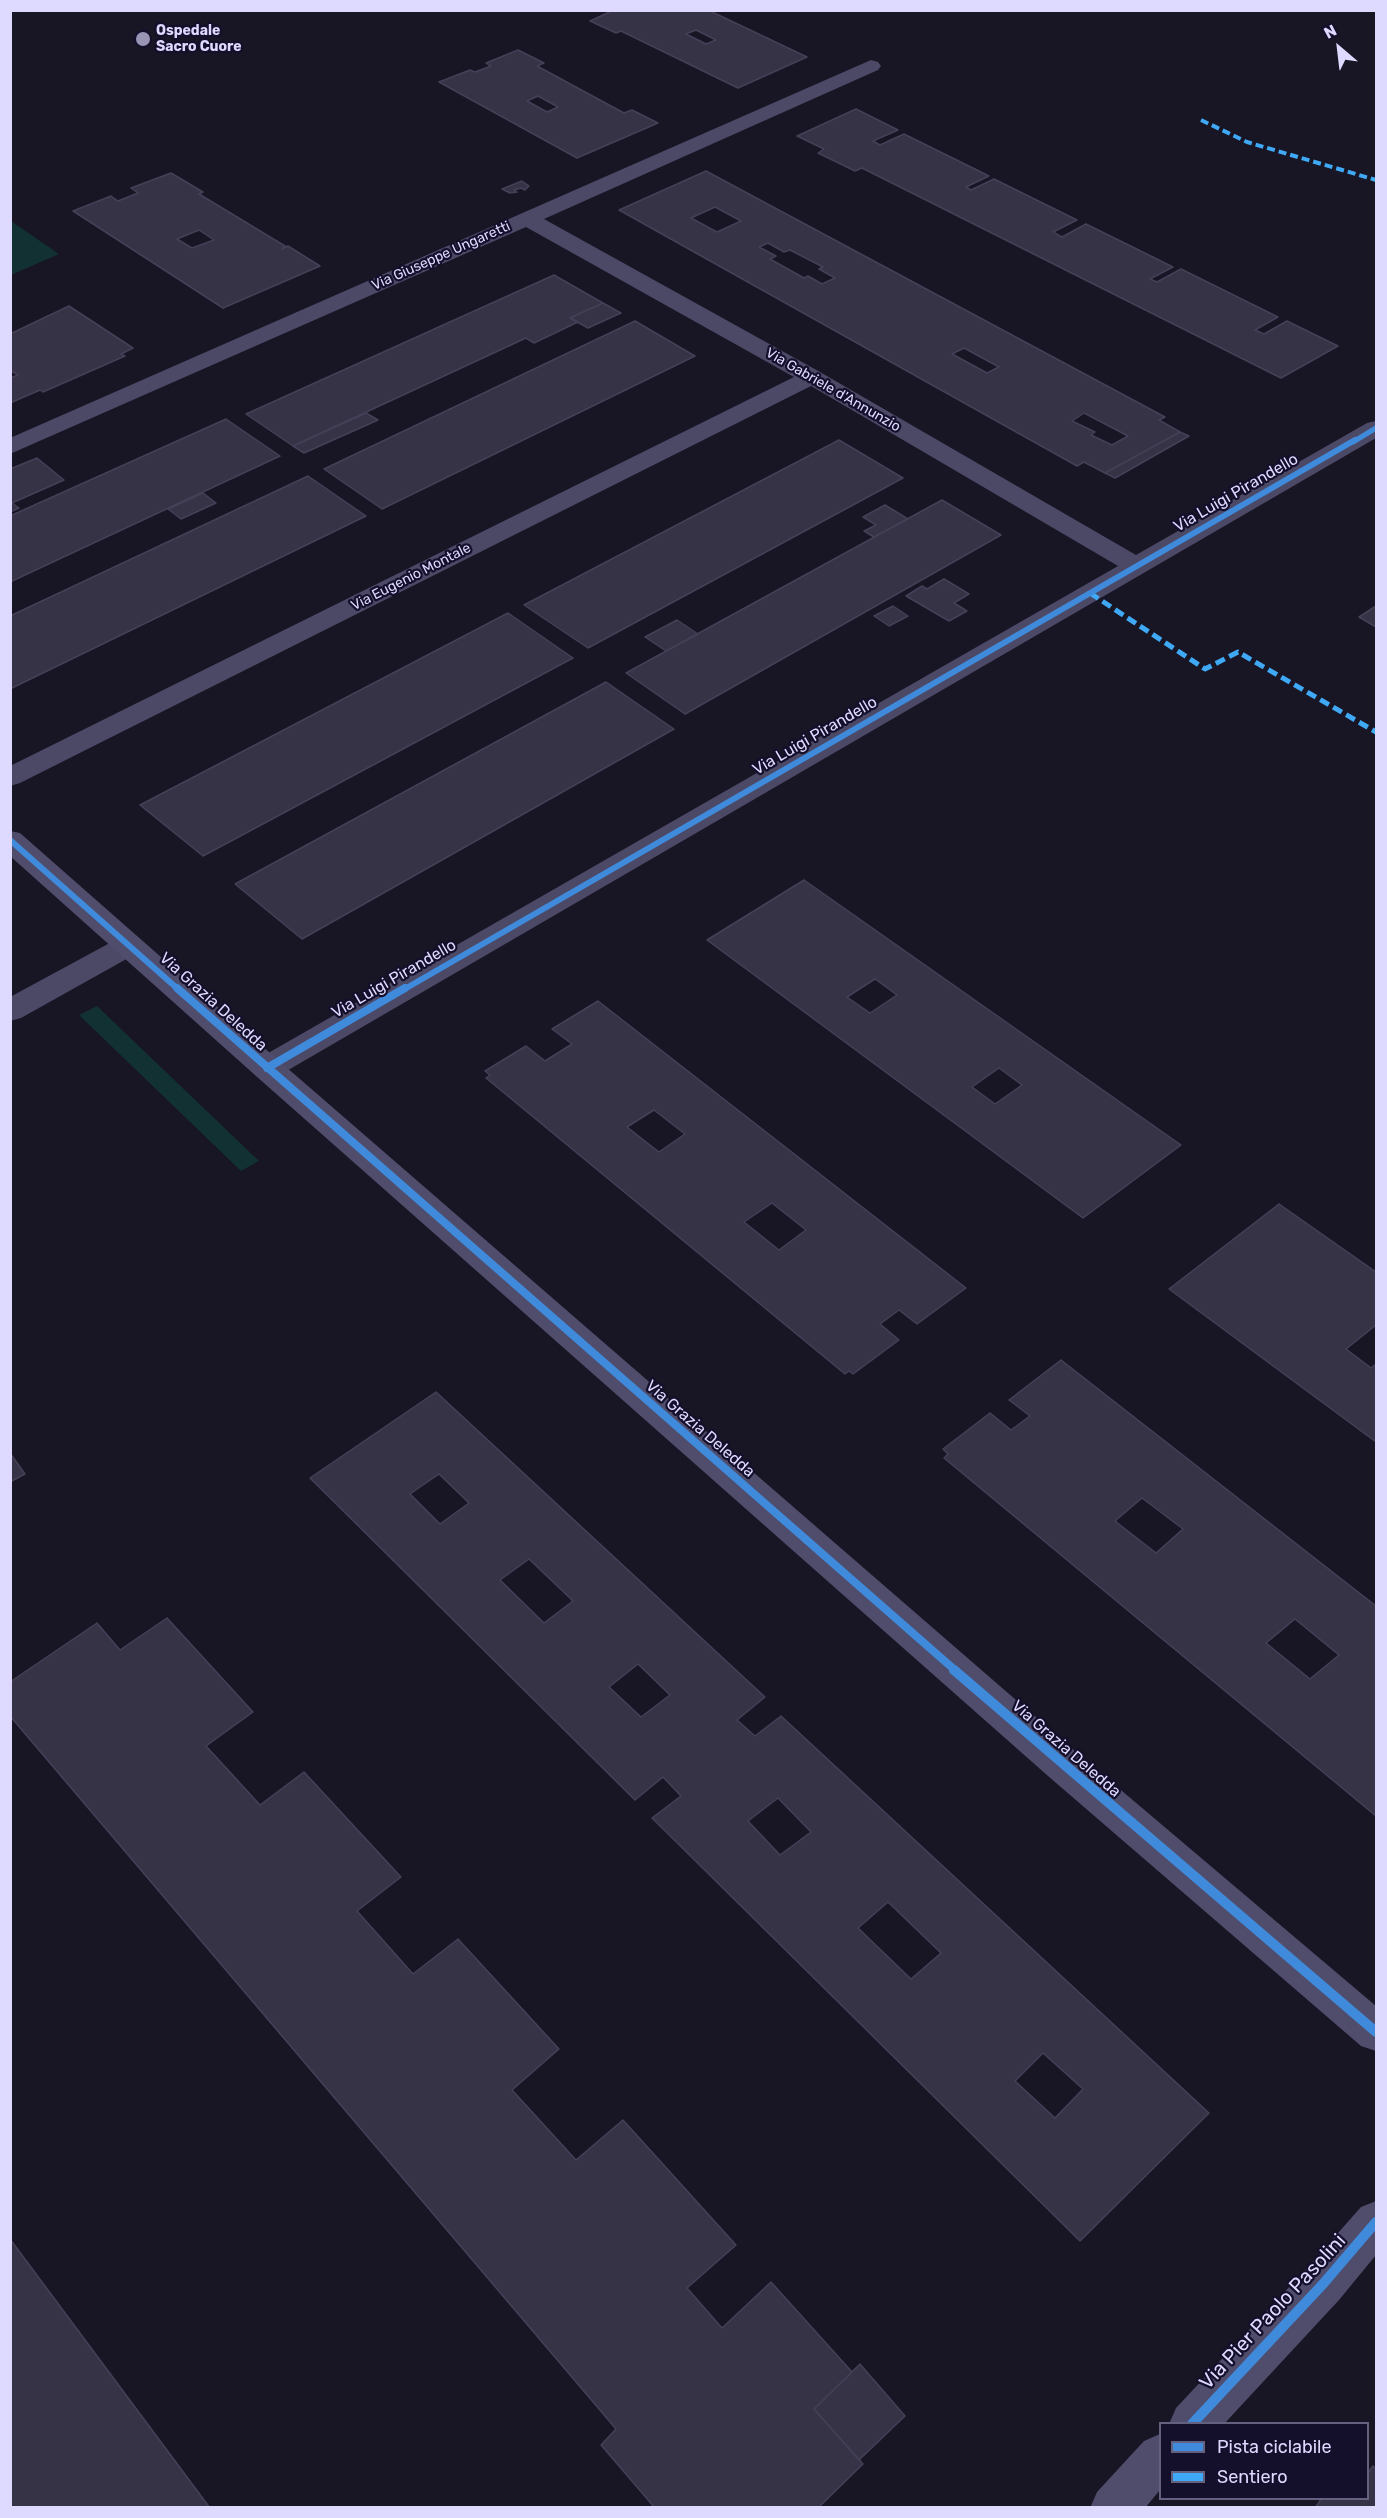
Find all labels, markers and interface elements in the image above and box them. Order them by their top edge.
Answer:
north arrow [1309,18,1369,78]
text: N [1321,21,1340,43]
place label: Ospedale Sacro Cuore [156,23,242,56]
marker: Ospedale Sacro Cuore [134,30,152,48]
street label: Via Giuseppe Ungaretti [369,218,513,294]
street label: Via Gabriele d'Annunzio [763,345,903,435]
street label: Via Luigi Pirandello [1170,450,1302,536]
street label: Via Eugenio Montale [348,540,474,614]
street label: Via Luigi Pirandello [749,693,881,779]
street label: Via Luigi Pirandello [328,936,460,1022]
street label: Via Grazia Deledda [155,949,271,1055]
street label: Via Grazia Deledda [642,1376,758,1482]
street label: Via Grazia Deledda [1008,1696,1124,1802]
street label: Via Pier Paolo Pasolini [1195,2229,1351,2395]
legend [1159,2422,1369,2500]
text: Pista ciclabile [1217,2436,1332,2458]
text: Sentiero [1217,2466,1288,2488]

